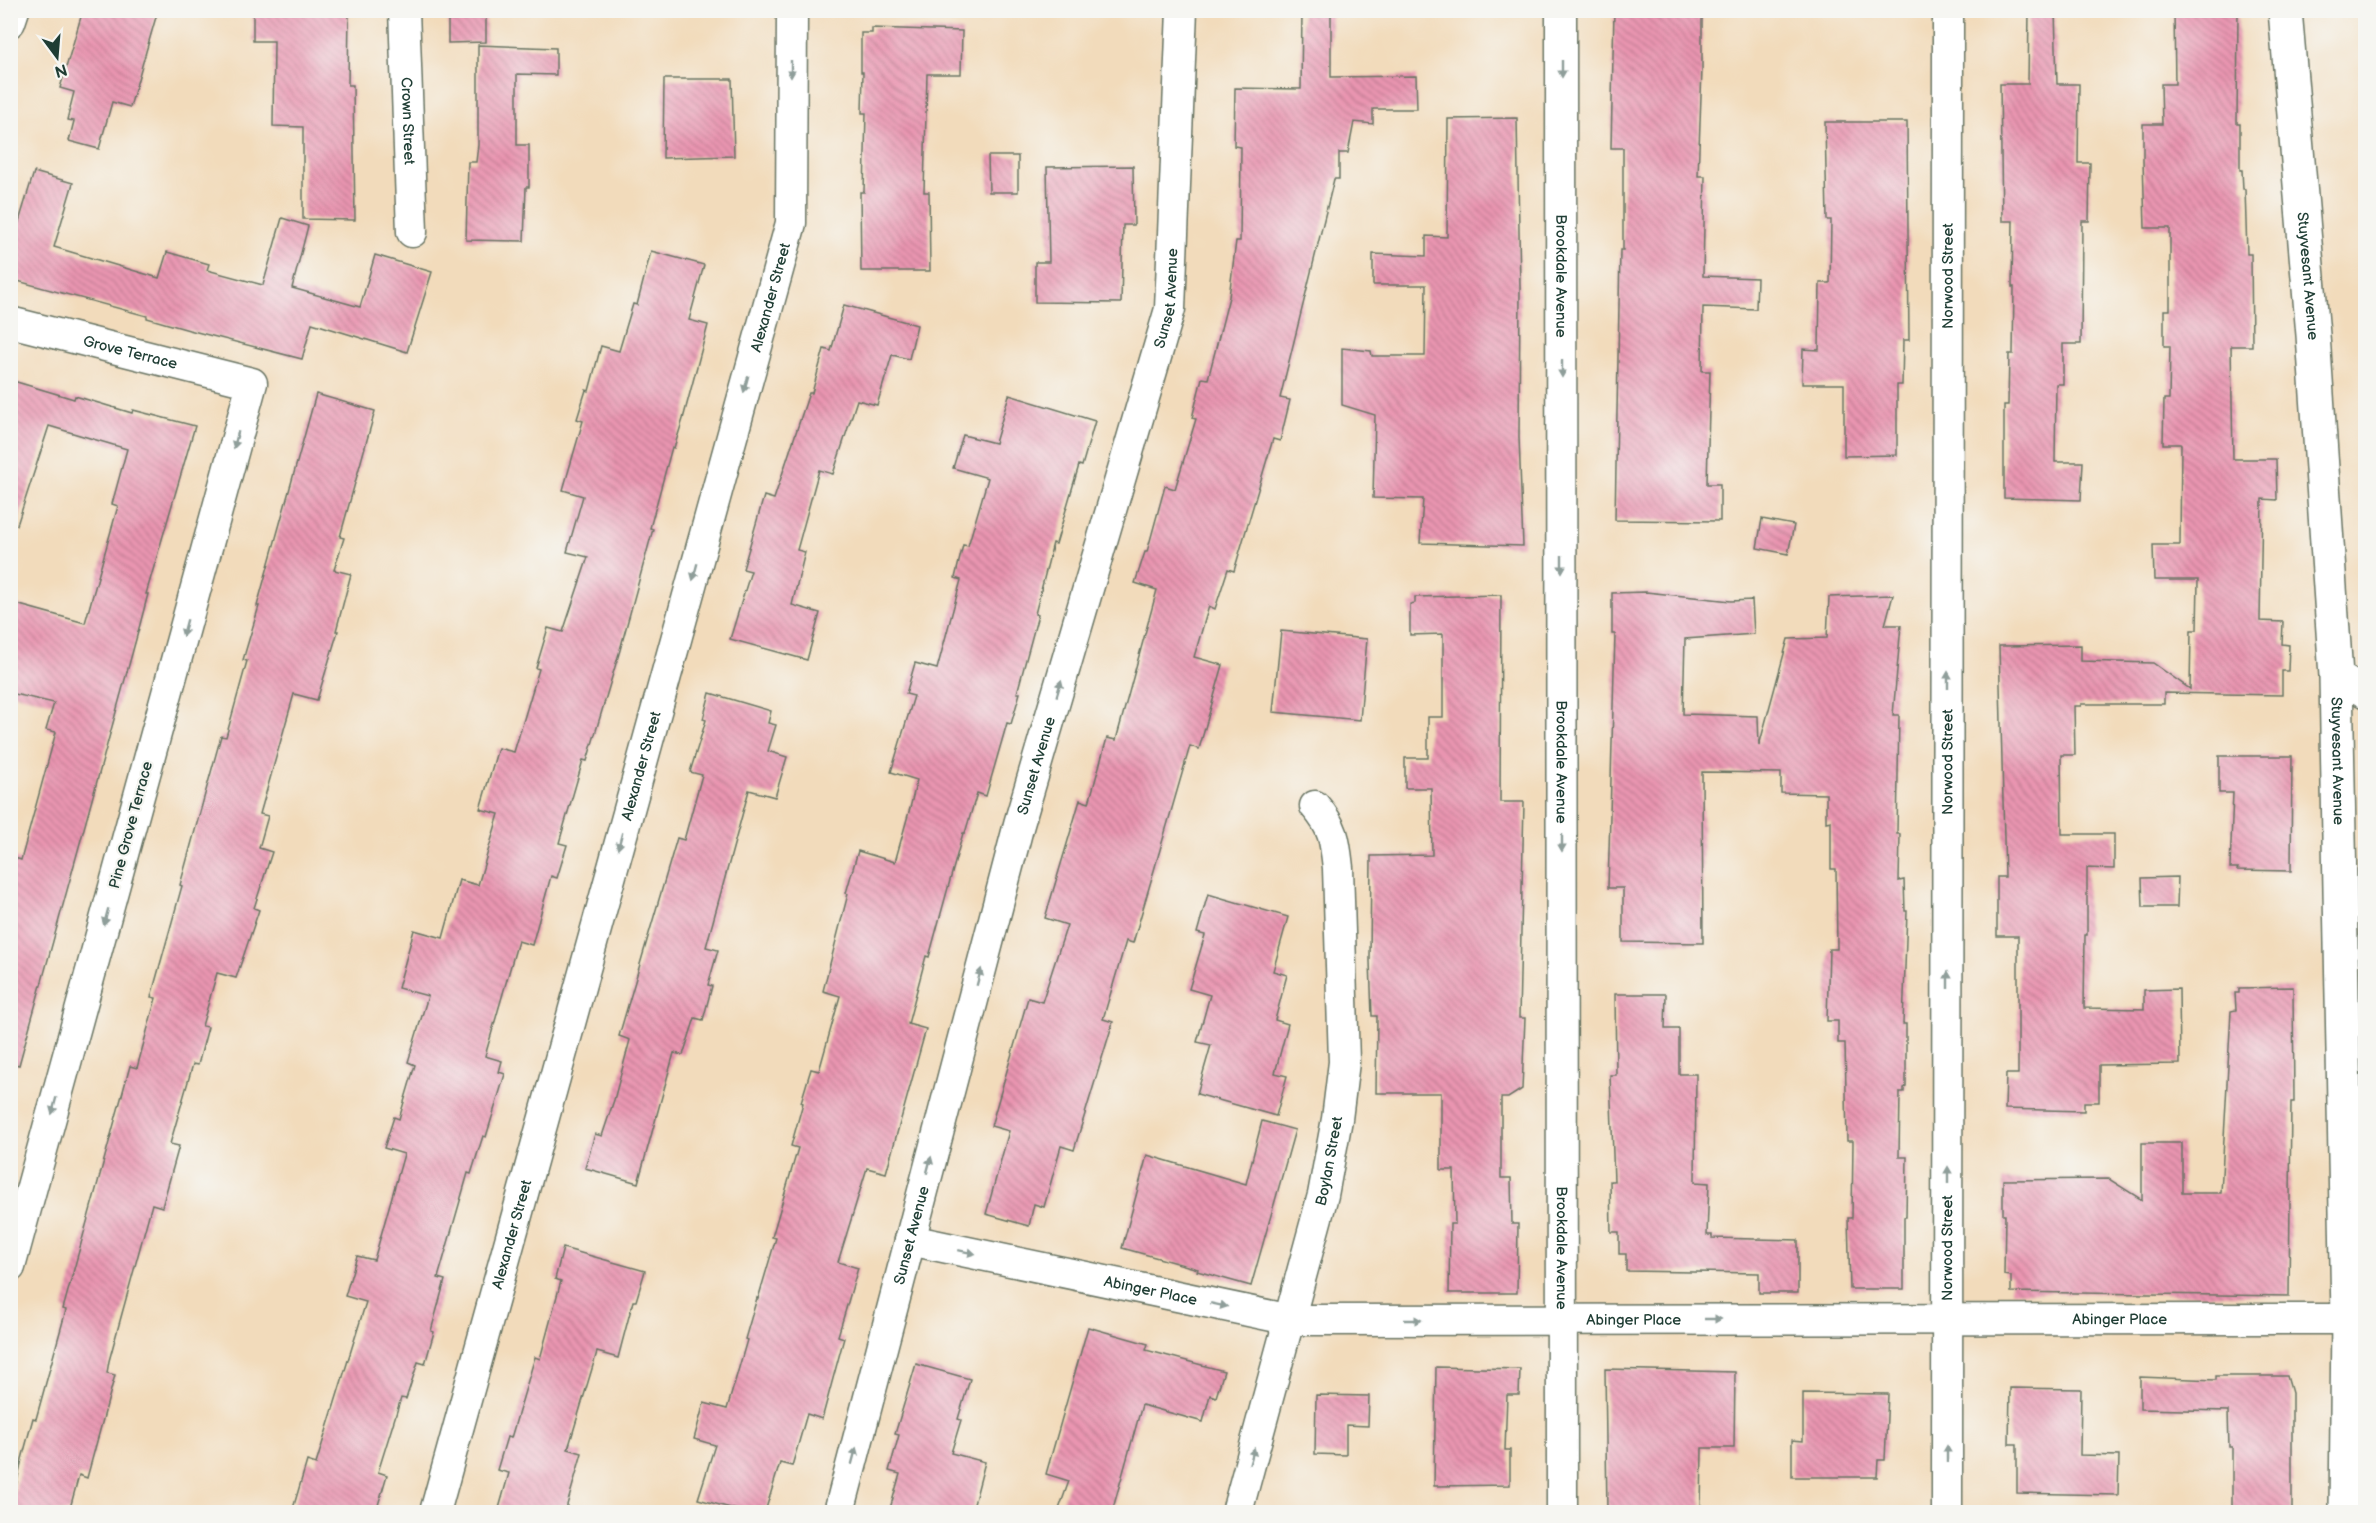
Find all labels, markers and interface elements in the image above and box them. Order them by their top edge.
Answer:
north arrow [27,27,87,87]
text: N [52,59,69,81]
one-way arrow [786,59,796,78]
one-way arrow [1557,59,1567,78]
street label: Crown Street [397,77,419,166]
street label: Stuyvesant Avenue [2293,211,2323,341]
street label: Brookdale Avenue [1552,214,1571,338]
street label: Norwood Street [1938,223,1957,329]
street label: Alexander Street [746,240,795,354]
street label: Sunset Avenue [1149,248,1182,351]
street label: Grove Terrace [81,331,180,373]
one-way arrow [1557,359,1567,378]
one-way arrow [741,375,751,393]
one-way arrow [231,431,241,449]
one-way arrow [1557,554,1567,573]
one-way arrow [689,563,699,581]
one-way arrow [180,619,189,637]
one-way arrow [1943,671,1953,690]
one-way arrow [1055,679,1064,697]
street label: Stuyvesant Avenue [2327,697,2348,825]
street label: Brookdale Avenue [1552,700,1571,824]
street label: Alexander Street [617,709,665,823]
street label: Norwood Street [1938,709,1957,815]
street label: Sunset Avenue [1013,714,1060,817]
street label: Pine Grove Terrace [105,759,157,891]
one-way arrow [615,832,624,850]
one-way arrow [1557,833,1567,852]
one-way arrow [101,909,110,927]
one-way arrow [974,968,984,986]
one-way arrow [1943,971,1953,990]
one-way arrow [49,1096,59,1115]
street label: Boylan Street [1311,1115,1347,1208]
one-way arrow [925,1156,935,1175]
one-way arrow [1943,1166,1953,1185]
street label: Alexander Street [488,1177,536,1291]
street label: Sunset Avenue [889,1184,933,1287]
street label: Brookdale Avenue [1552,1186,1571,1310]
street label: Norwood Street [1938,1195,1957,1301]
one-way arrow [958,1248,976,1258]
street label: Abinger Place [1102,1272,1199,1310]
one-way arrow [1210,1301,1229,1310]
street label: Abinger Place [1586,1310,1681,1329]
street label: Abinger Place [2072,1310,2167,1329]
one-way arrow [1703,1314,1722,1324]
one-way arrow [1403,1315,1422,1325]
one-way arrow [1942,1445,1952,1464]
one-way arrow [849,1447,859,1465]
one-way arrow [1248,1447,1258,1465]

